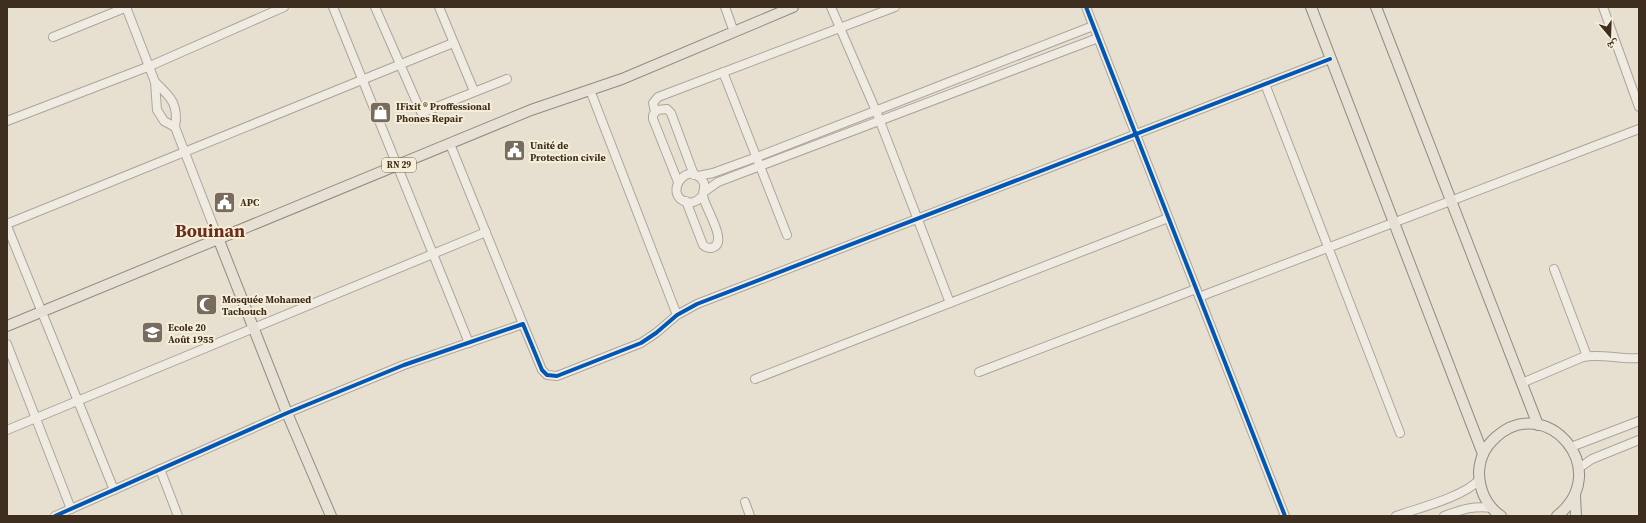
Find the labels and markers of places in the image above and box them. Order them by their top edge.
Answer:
shop icon: IFixit ® Proffessional Phones Repair [367,99,393,125]
place label: IFixit ® Proffessional Phones Repair [396,100,490,125]
public building icon: Unité de Protection civile [502,138,528,164]
place label: Unité de Protection civile [530,139,606,164]
public building icon: APC [211,189,237,215]
place label: APC [240,196,259,209]
mosque icon: Mosquée Mohamed Tachouch [193,292,219,318]
place label: Mosquée Mohamed Tachouch [222,293,311,318]
school or university icon: Ecole 20 Août 1955 [139,320,165,346]
place label: Ecole 20 Août 1955 [168,321,214,346]

